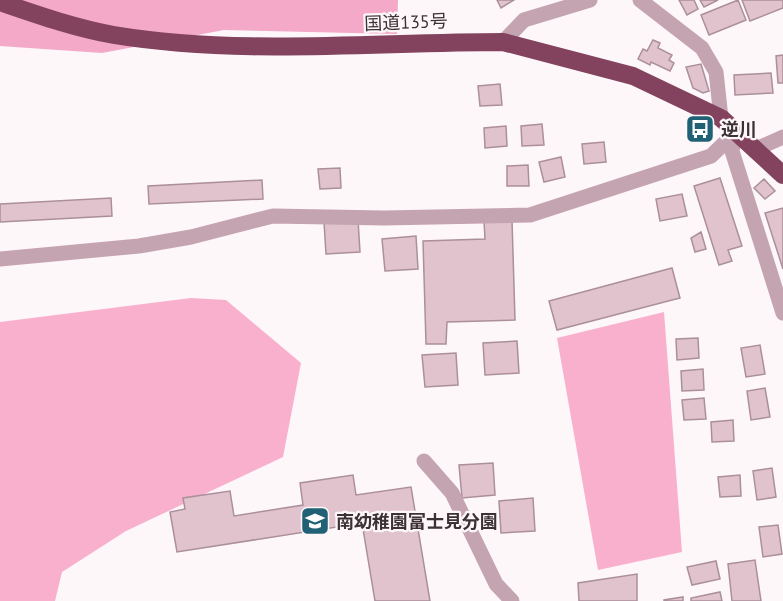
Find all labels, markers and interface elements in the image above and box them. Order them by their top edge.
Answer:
street label: 国道135号 [364,9,448,35]
bus stop icon: 逆川 [684,113,716,145]
place label: 逆川 [721,118,757,141]
school or university icon: 南幼稚園富士見分園 [299,505,331,537]
place label: 南幼稚園富士見分園 [336,510,498,533]

